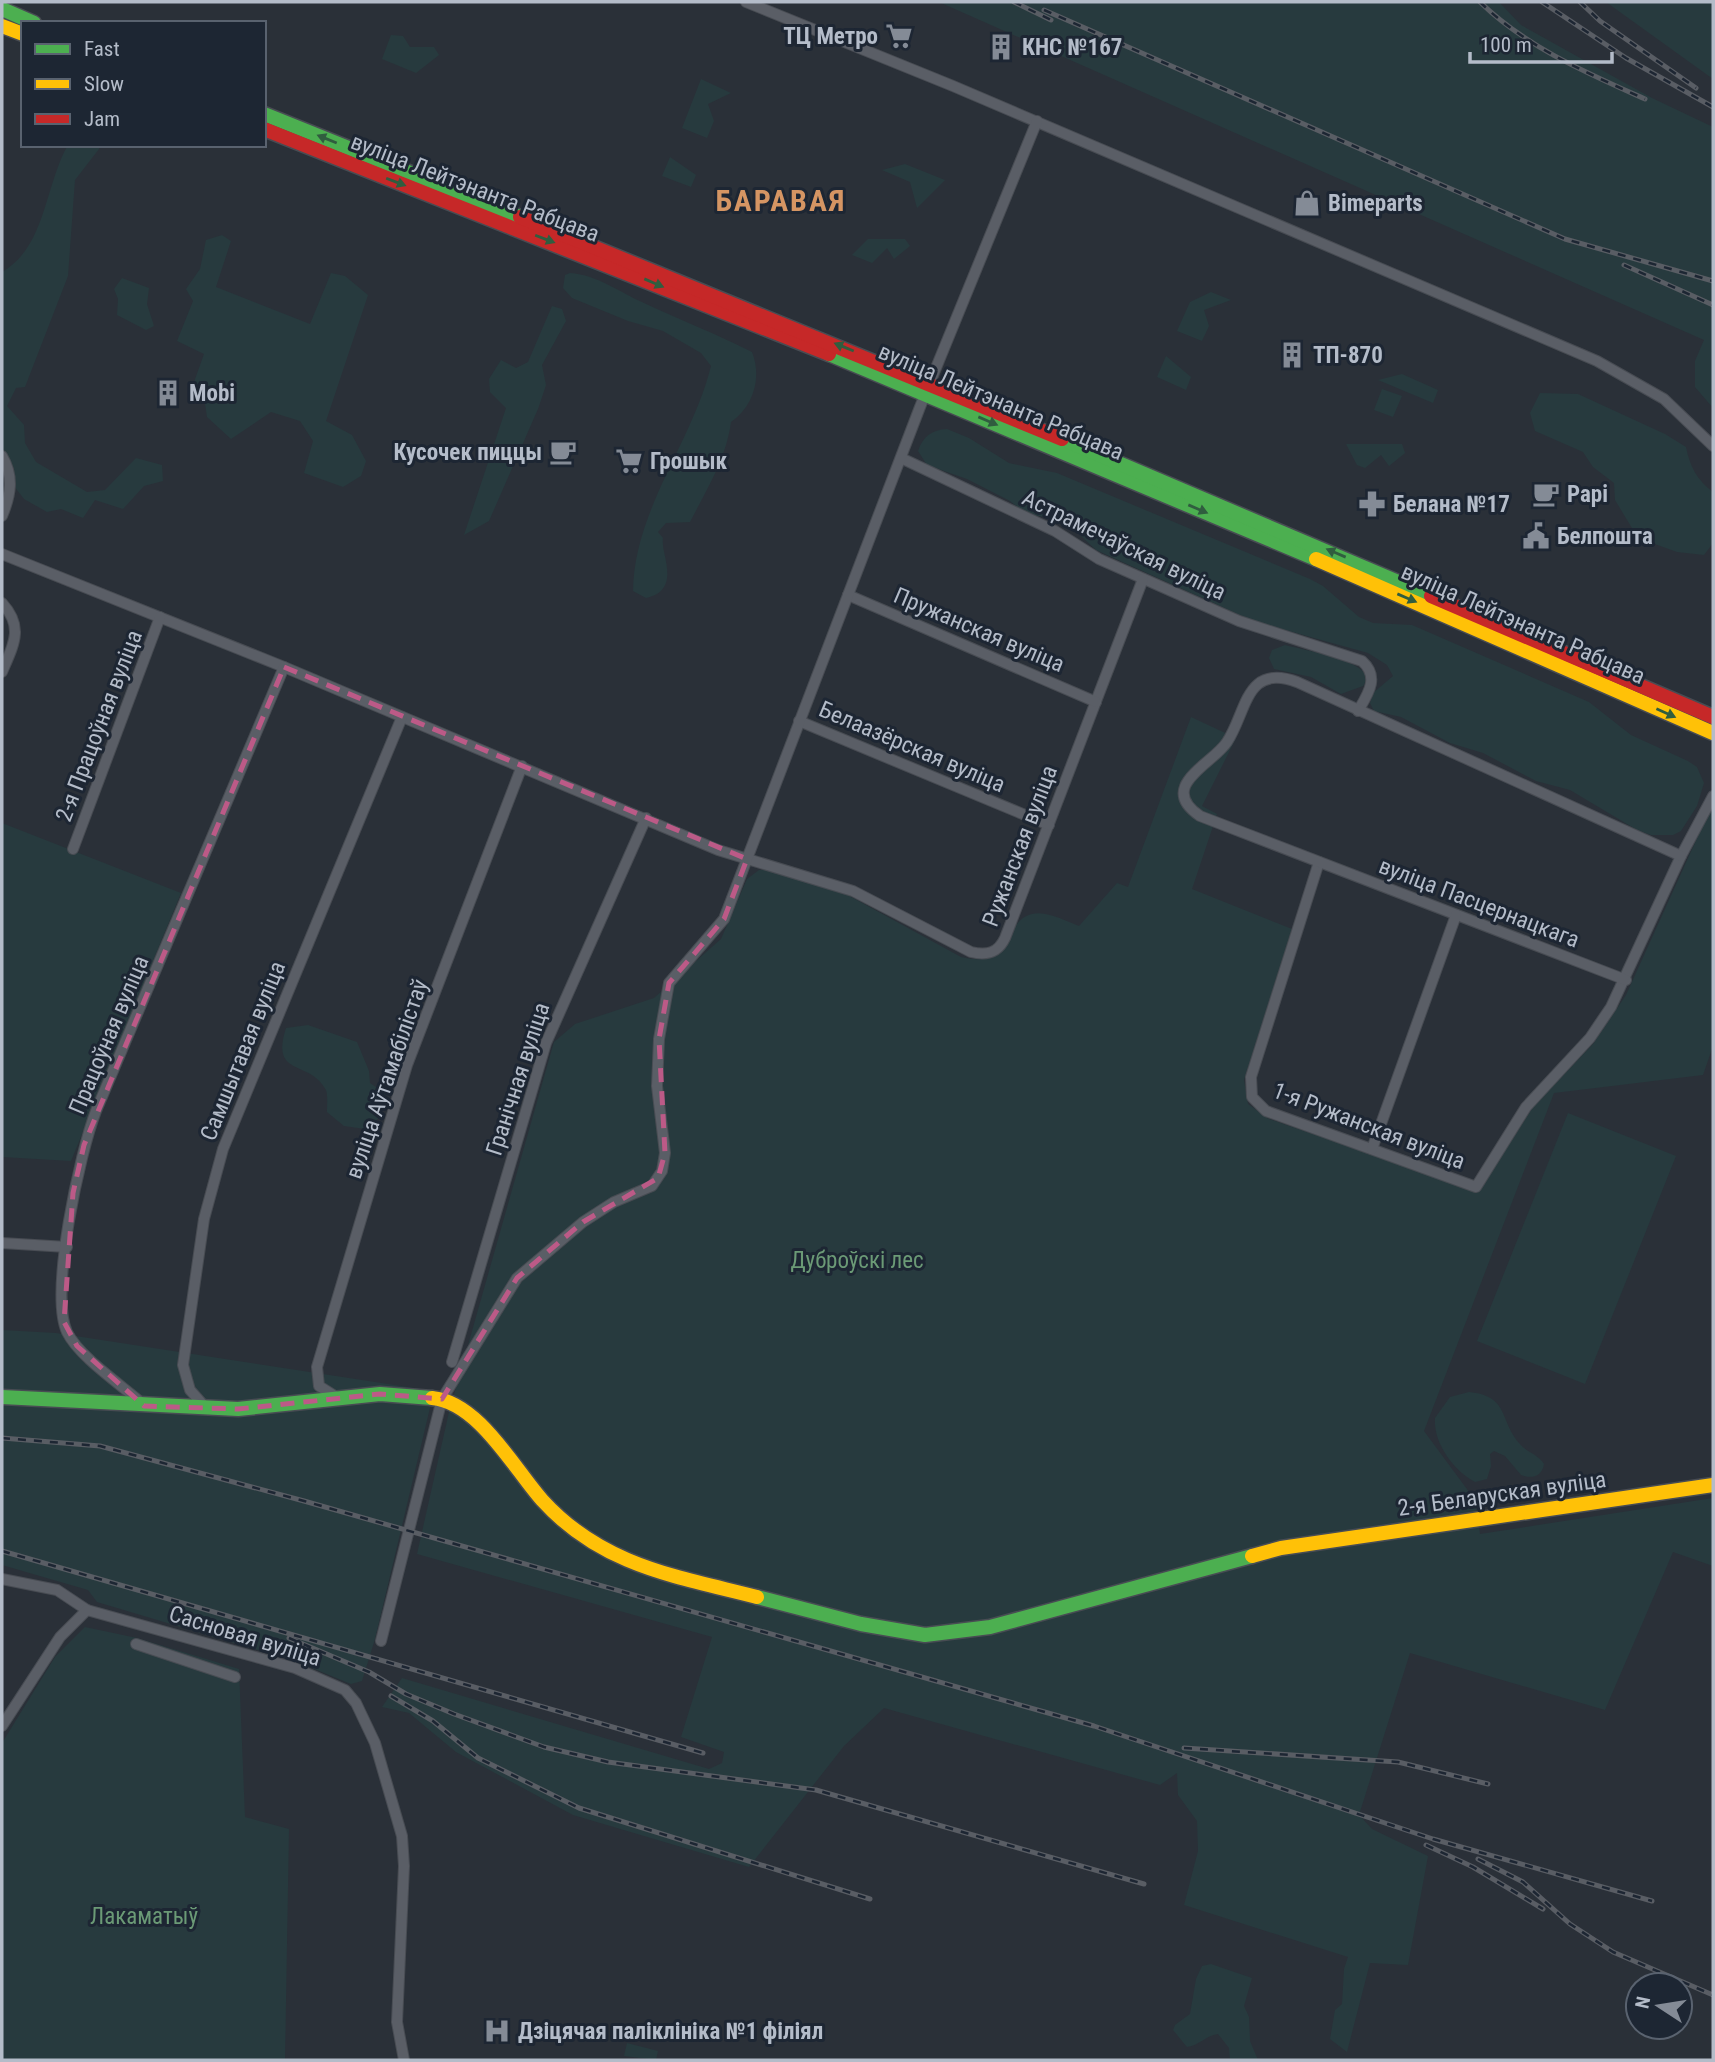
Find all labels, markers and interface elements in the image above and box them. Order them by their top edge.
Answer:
legend [21,21,266,147]
supermarket icon: ТЦ Метро [884,21,914,51]
scale bar [1470,21,1612,65]
place label: ТЦ Метро [783,23,878,50]
building icon: КНС №167 [986,32,1016,62]
text: 100 m [1480,33,1532,57]
place label: КНС №167 [1022,34,1122,61]
text: Fast [84,37,120,61]
text: Slow [84,72,124,96]
text: Jam [84,107,120,131]
street label: вуліца Лейтэнанта Рабцава [347,128,603,248]
one-way arrow [316,133,337,144]
one-way arrow [386,176,407,187]
district label: БАРАВАЯ [715,183,847,218]
shop icon: Bimeparts [1292,188,1322,218]
place label: Bimeparts [1328,190,1423,217]
one-way arrow [534,234,555,245]
one-way arrow [643,278,664,289]
street label: вуліца Лейтэнанта Рабцава [874,338,1128,466]
building icon: ТП-870 [1277,340,1307,370]
one-way arrow [834,341,855,352]
place label: ТП-870 [1313,342,1383,369]
building icon: Mobi [153,378,183,408]
place label: Mobi [189,380,235,407]
one-way arrow [978,415,999,426]
cafe icon: Кусочек пиццы [548,437,578,467]
place label: Кусочек пиццы [393,439,542,466]
supermarket icon: Грошык [614,446,644,476]
place label: Грошык [650,448,728,475]
cafe icon: Papi [1531,479,1561,509]
place label: Papi [1567,481,1608,508]
street label: Астрамечаўская вуліца [1018,484,1230,606]
pharmacy icon: Белана №17 [1357,489,1387,519]
place label: Белана №17 [1393,491,1510,518]
one-way arrow [1187,504,1208,515]
public building icon: Белпошта [1521,521,1551,551]
place label: Белпошта [1557,523,1653,550]
one-way arrow [1325,548,1346,559]
street label: вуліца Лейтэнанта Рабцава [1397,558,1649,690]
street label: Пружанская вуліца [890,582,1068,678]
one-way arrow [1397,593,1418,604]
street label: 2-я Працоўная вуліца [50,626,148,826]
street label: Белаазёрская вуліца [815,696,1009,798]
one-way arrow [1656,708,1677,719]
street label: Ружанская вуліца [977,762,1063,930]
street label: вуліца Пасцернацкага [1375,852,1583,954]
street label: Працоўная вуліца [63,952,155,1118]
street label: Самшытавая вуліца [195,957,291,1145]
street label: вуліца Аўтамабілістаў [340,975,434,1182]
street label: Гранічная вуліца [481,999,555,1159]
street label: 1-я Ружанская вуліца [1269,1077,1469,1175]
park label: Дуброўскі лес [790,1247,924,1274]
street label: 2-я Беларуская вуліца [1396,1466,1608,1522]
street label: Сасновая вуліца [166,1600,324,1672]
park label: Лакаматыў [90,1903,198,1930]
north arrow [1624,1971,1694,2041]
text: N [1630,1994,1655,2011]
hospital icon: Дзіцячая паліклініка №1 філіял [482,2016,512,2046]
place label: Дзіцячая паліклініка №1 філіял [518,2018,823,2045]

